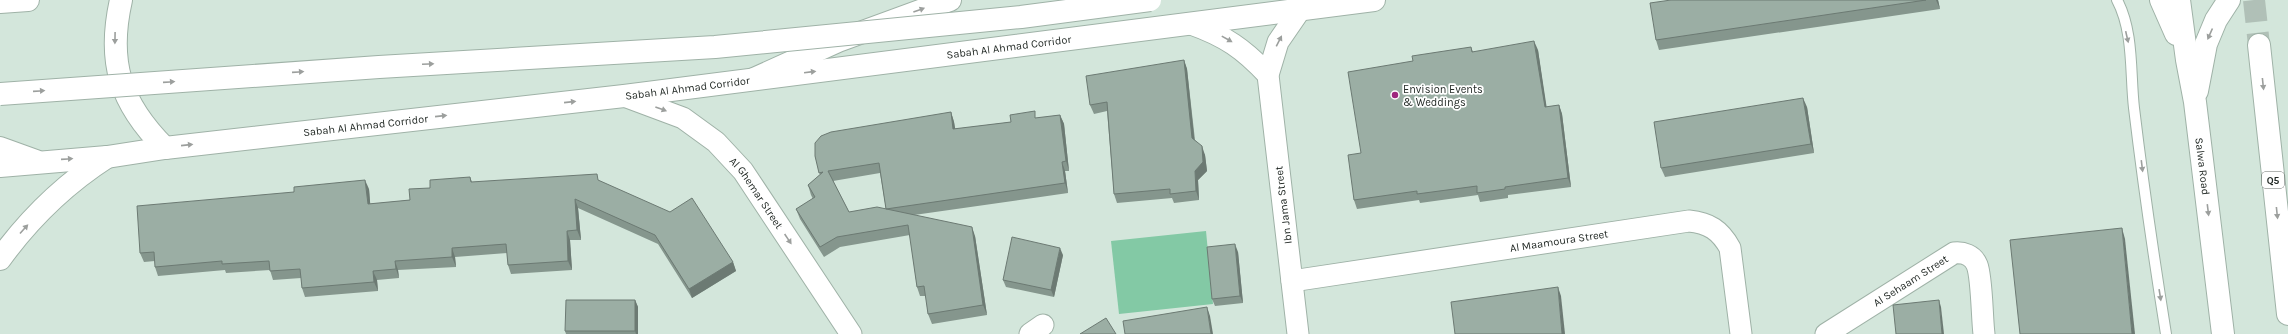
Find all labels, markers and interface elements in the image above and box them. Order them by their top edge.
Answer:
one-way arrow [914,6,926,12]
one-way arrow [2207,29,2213,40]
one-way arrow [2125,31,2131,43]
one-way arrow [112,32,118,45]
street label: Sabah Al Ahmad Corridor [946,33,1072,62]
one-way arrow [1276,35,1283,46]
one-way arrow [1221,36,1233,43]
one-way arrow [422,60,434,67]
one-way arrow [292,69,304,76]
one-way arrow [804,69,816,75]
street label: Sabah Al Ahmad Corridor [624,74,751,103]
one-way arrow [163,78,175,85]
one-way arrow [2260,78,2266,90]
place label: Envision Events & Weddings [1403,83,1483,109]
one-way arrow [33,88,45,95]
marker: Envision Events & Weddings [1390,90,1400,100]
one-way arrow [564,99,576,105]
one-way arrow [655,107,667,113]
street label: Sabah Al Ahmad Corridor [303,112,429,139]
one-way arrow [435,113,447,120]
street label: Salwa Road [2192,137,2212,196]
one-way arrow [181,142,193,148]
street label: Al Ghemar Street [726,155,786,231]
one-way arrow [61,156,74,162]
one-way arrow [2138,160,2145,173]
street label: Ibn Jama Street [1272,165,1295,245]
road number: Q5 [2262,172,2284,188]
one-way arrow [2205,204,2212,216]
one-way arrow [2274,207,2280,219]
one-way arrow [20,224,29,234]
street label: Al Maamoura Street [1509,227,1609,255]
one-way arrow [784,234,792,244]
street label: Al Sehaam Street [1871,252,1951,310]
one-way arrow [2157,289,2163,301]

